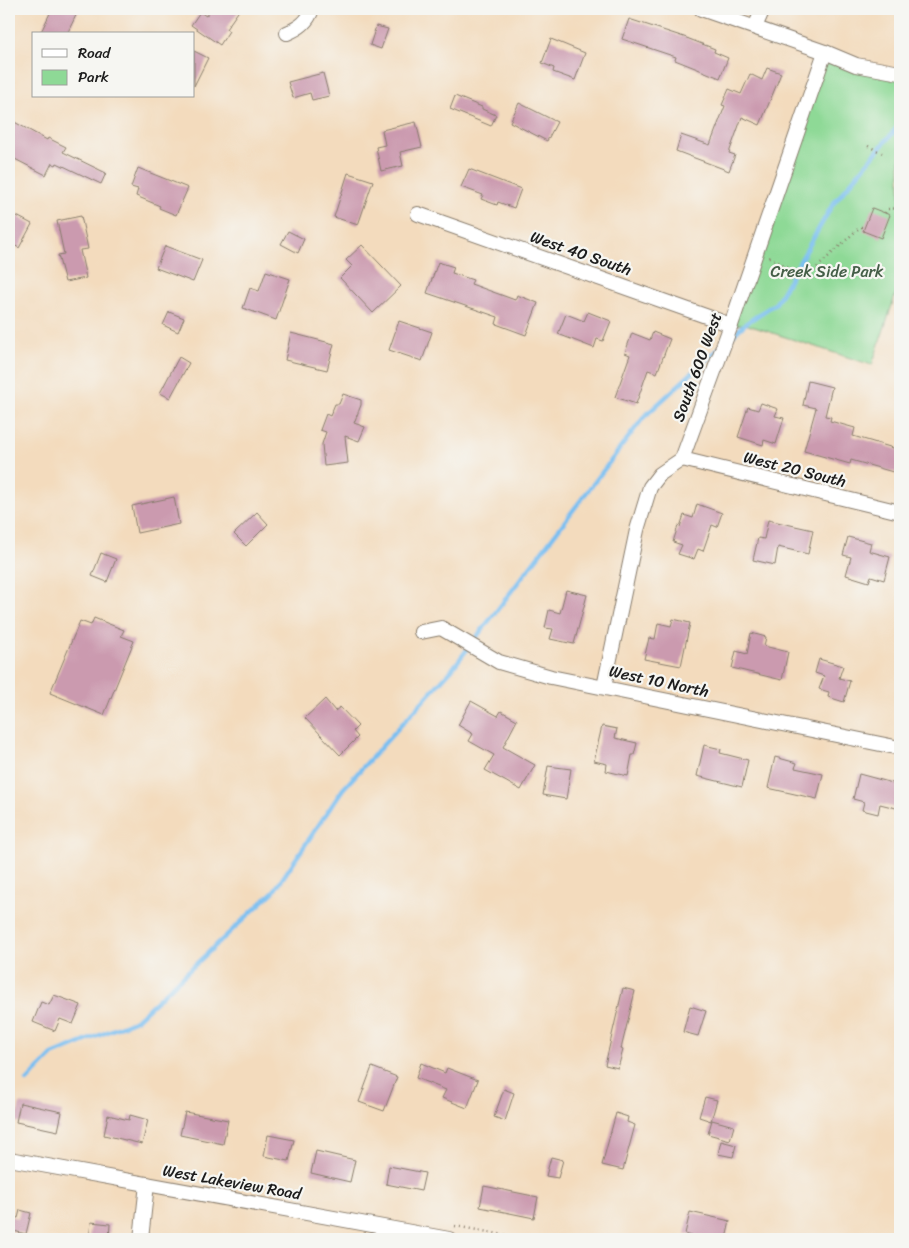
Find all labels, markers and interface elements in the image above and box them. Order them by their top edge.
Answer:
legend [32,32,195,98]
text: Road [78,40,111,66]
text: Park [78,64,109,90]
street label: West 40 South [526,222,636,284]
park label: Creek Side Park [770,257,884,286]
street label: South 600 West [664,308,730,426]
street label: West 20 South [741,442,849,496]
street label: West 10 North [606,656,712,706]
street label: West Lakeview Road [160,1156,305,1209]

